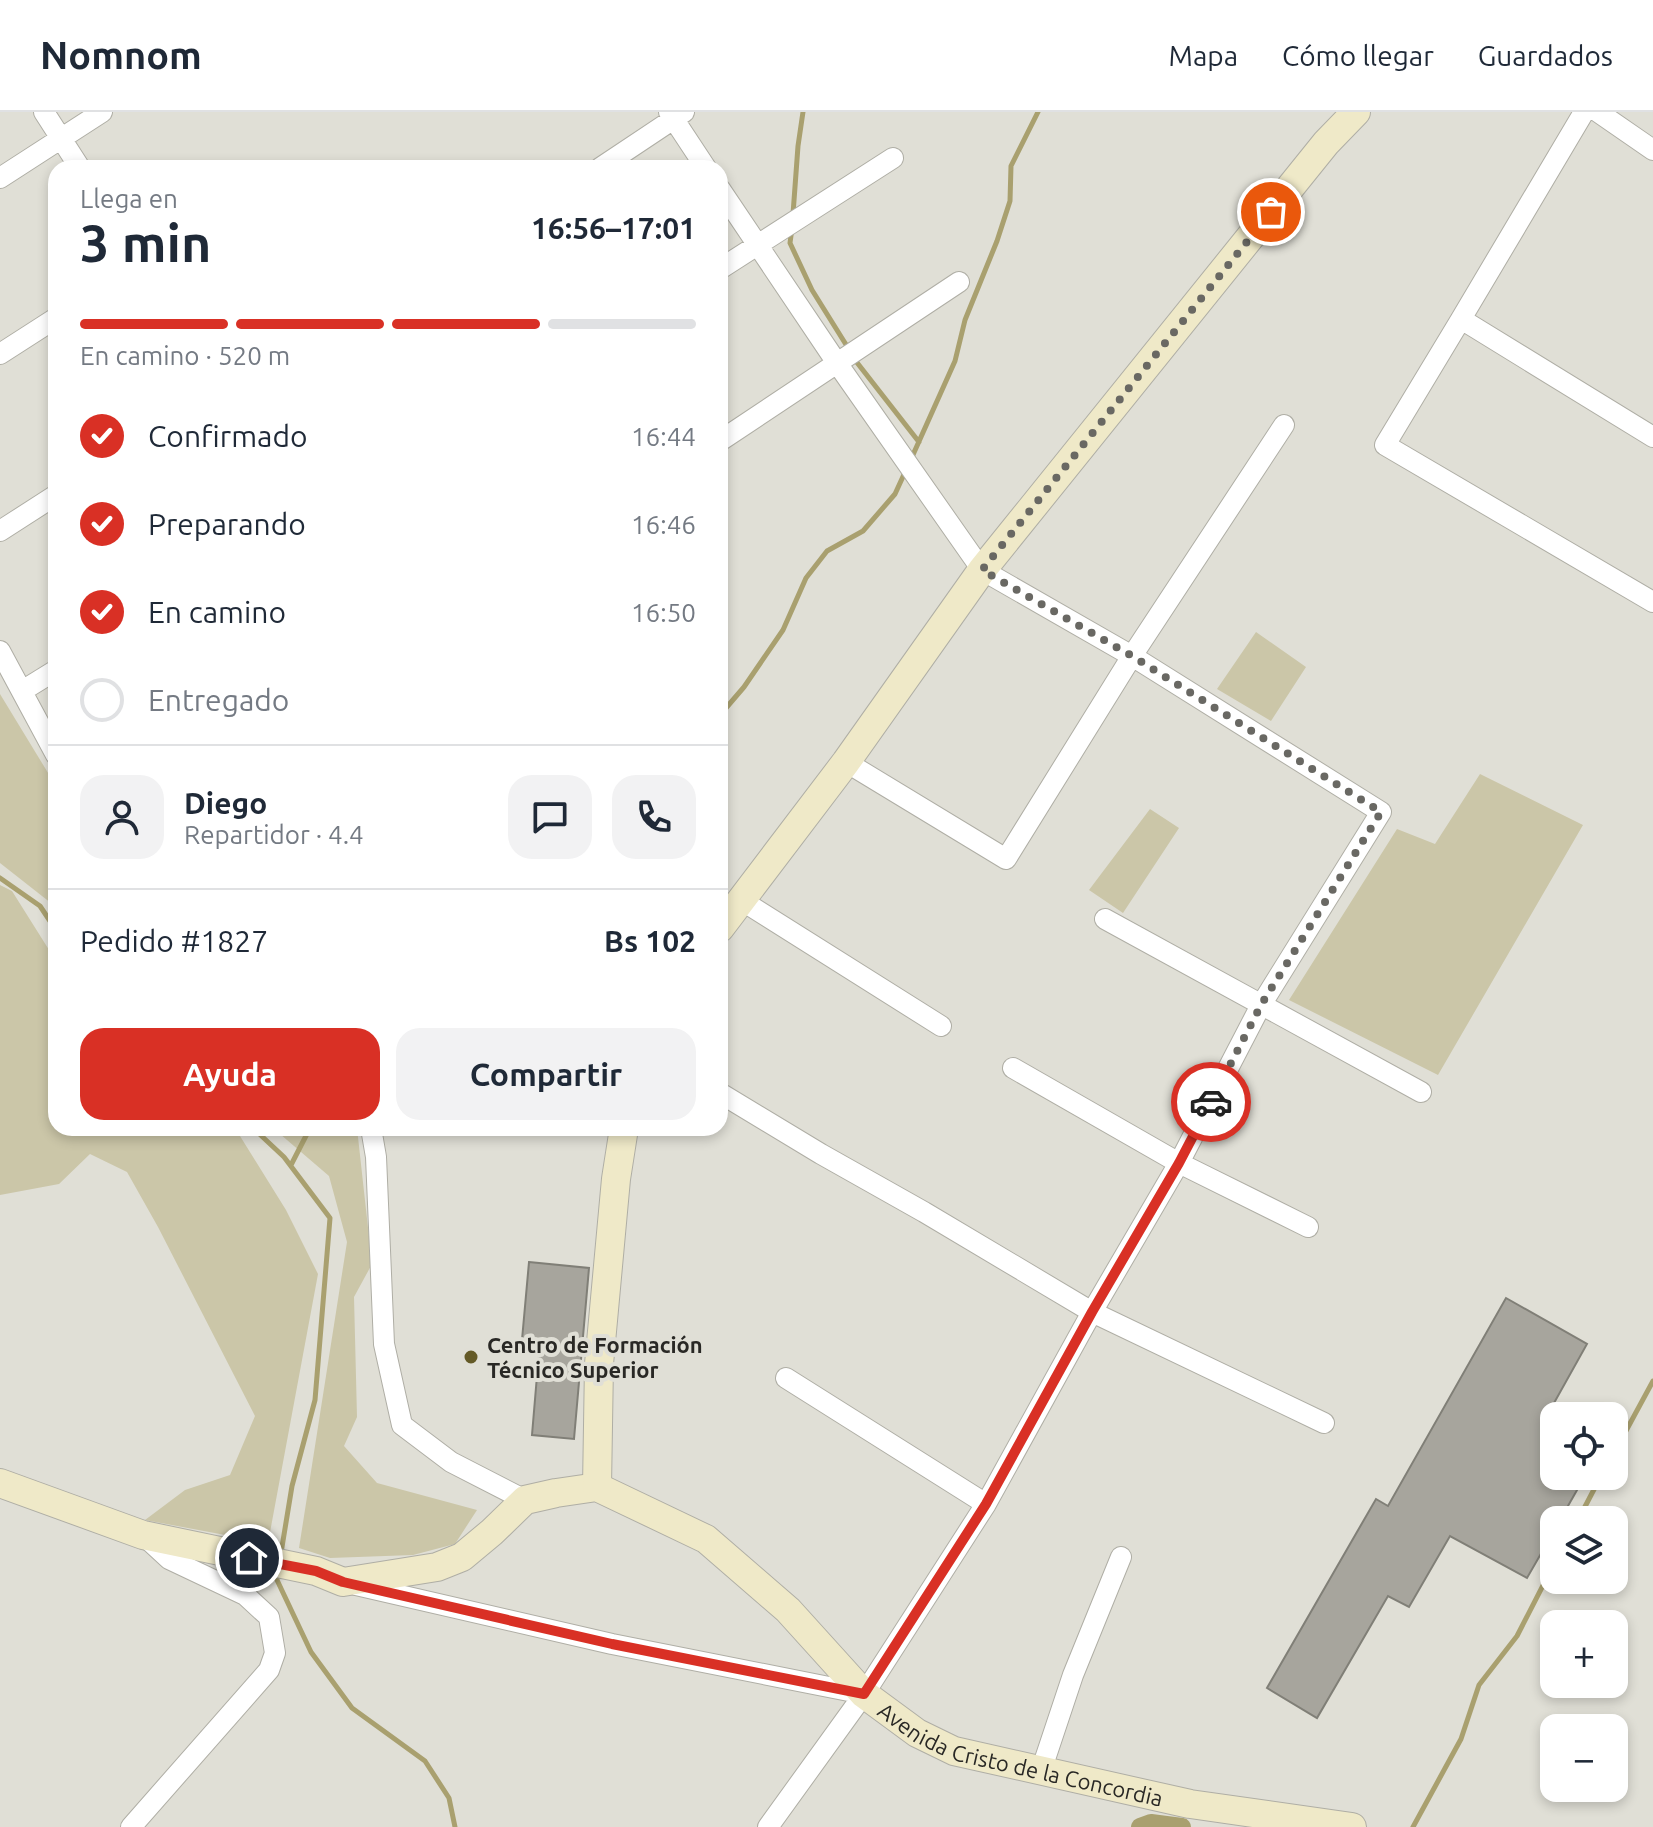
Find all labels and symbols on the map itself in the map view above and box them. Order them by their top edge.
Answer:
pin [1237,178,1305,246]
courier [1171,1062,1251,1142]
place label: Centro de Formación Técnico Superior [487,1332,703,1382]
marker: Centro de Formación Técnico Superior [462,1348,480,1366]
pin [215,1524,283,1592]
street label: Avenida Cristo de la Concordia [874,1697,1165,1810]

